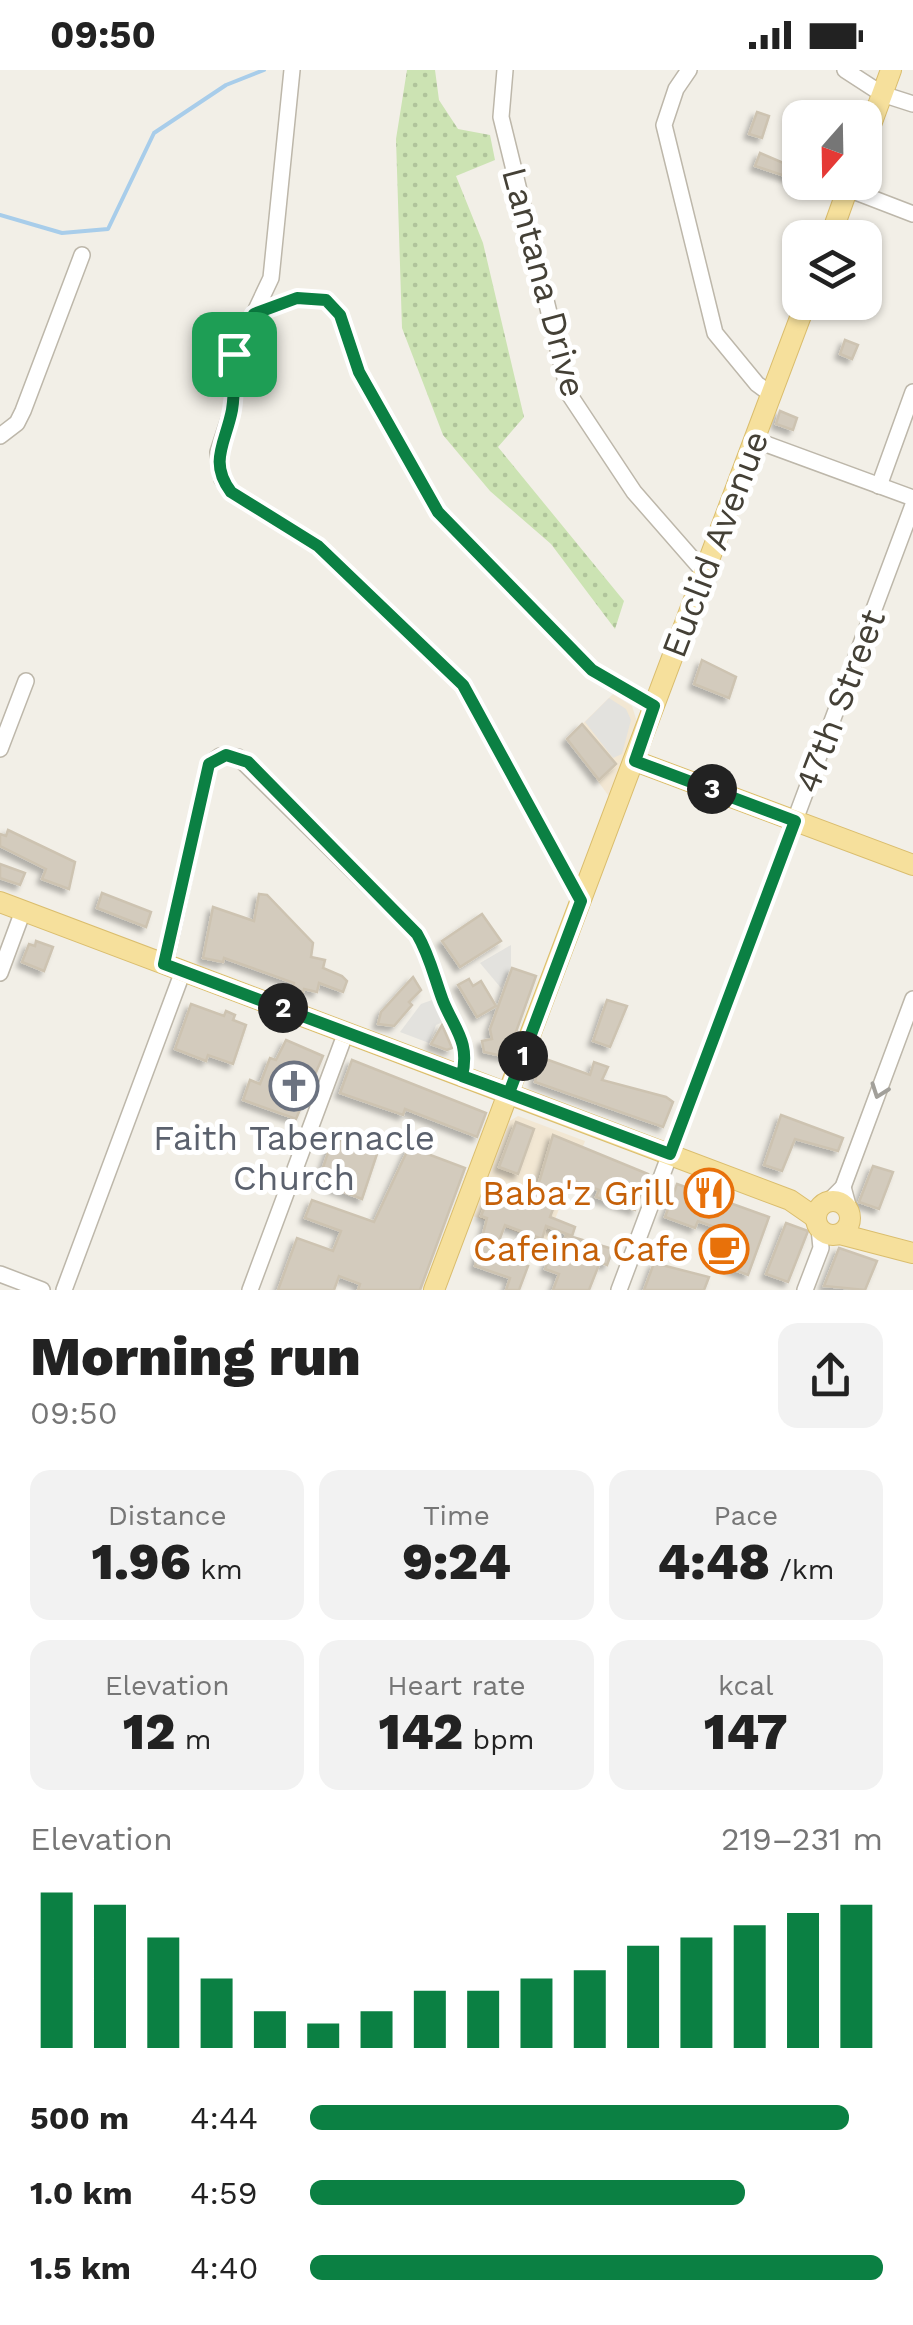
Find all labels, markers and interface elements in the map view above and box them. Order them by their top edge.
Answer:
text: 09:50 [50,13,156,57]
north arrow [782,100,882,200]
map controls [782,100,882,320]
street label: Lantana Drive [493,162,595,402]
button: layers [782,220,882,320]
pin [192,312,277,397]
icon: arrive [207,327,262,382]
street label: Euclid Avenue [653,425,777,663]
street label: 47th Street [786,603,894,799]
pin: 3 [687,764,737,814]
text: 3 [704,772,720,805]
pin: 2 [258,983,308,1033]
text: 2 [275,991,291,1024]
pin: 1 [498,1031,548,1081]
text: 1 [517,1039,529,1072]
church icon: Faith Tabernacle Church [268,1060,320,1112]
one-way arrow [870,1081,891,1098]
place label: Faith Tabernacle Church [153,1117,435,1199]
restaurant icon: Baba'z Grill [683,1167,735,1219]
place label: Baba'z Grill [482,1172,674,1214]
cafe icon: Cafeina Cafe [698,1223,750,1275]
place label: Cafeina Cafe [473,1228,689,1270]
button: share [778,1323,883,1428]
text: Morning run [30,1324,361,1388]
text: 09:50 [30,1394,118,1432]
text: Distance [108,1499,227,1532]
text: Time [423,1499,490,1532]
text: Pace [713,1499,778,1532]
text: 1.96 [92,1532,191,1591]
text: 9:24 [402,1532,511,1591]
text: 4:48 [657,1532,770,1591]
text: km [191,1553,243,1586]
text: /km [770,1553,834,1586]
text: Elevation [105,1669,230,1702]
text: Heart rate [387,1669,526,1702]
text: kcal [718,1669,774,1702]
text: 12 [123,1702,175,1761]
text: 142 [379,1702,463,1761]
text: 147 [704,1702,788,1761]
text: m [175,1723,211,1756]
text: bpm [463,1723,534,1756]
text: Elevation [30,1820,173,1858]
text: 219–231 m [721,1820,883,1858]
text: 500 m [30,2099,129,2137]
text: 4:44 [190,2099,258,2137]
text: 1.0 km [30,2174,133,2212]
text: 4:59 [190,2174,257,2212]
text: 1.5 km [30,2249,131,2287]
text: 4:40 [190,2249,258,2287]

